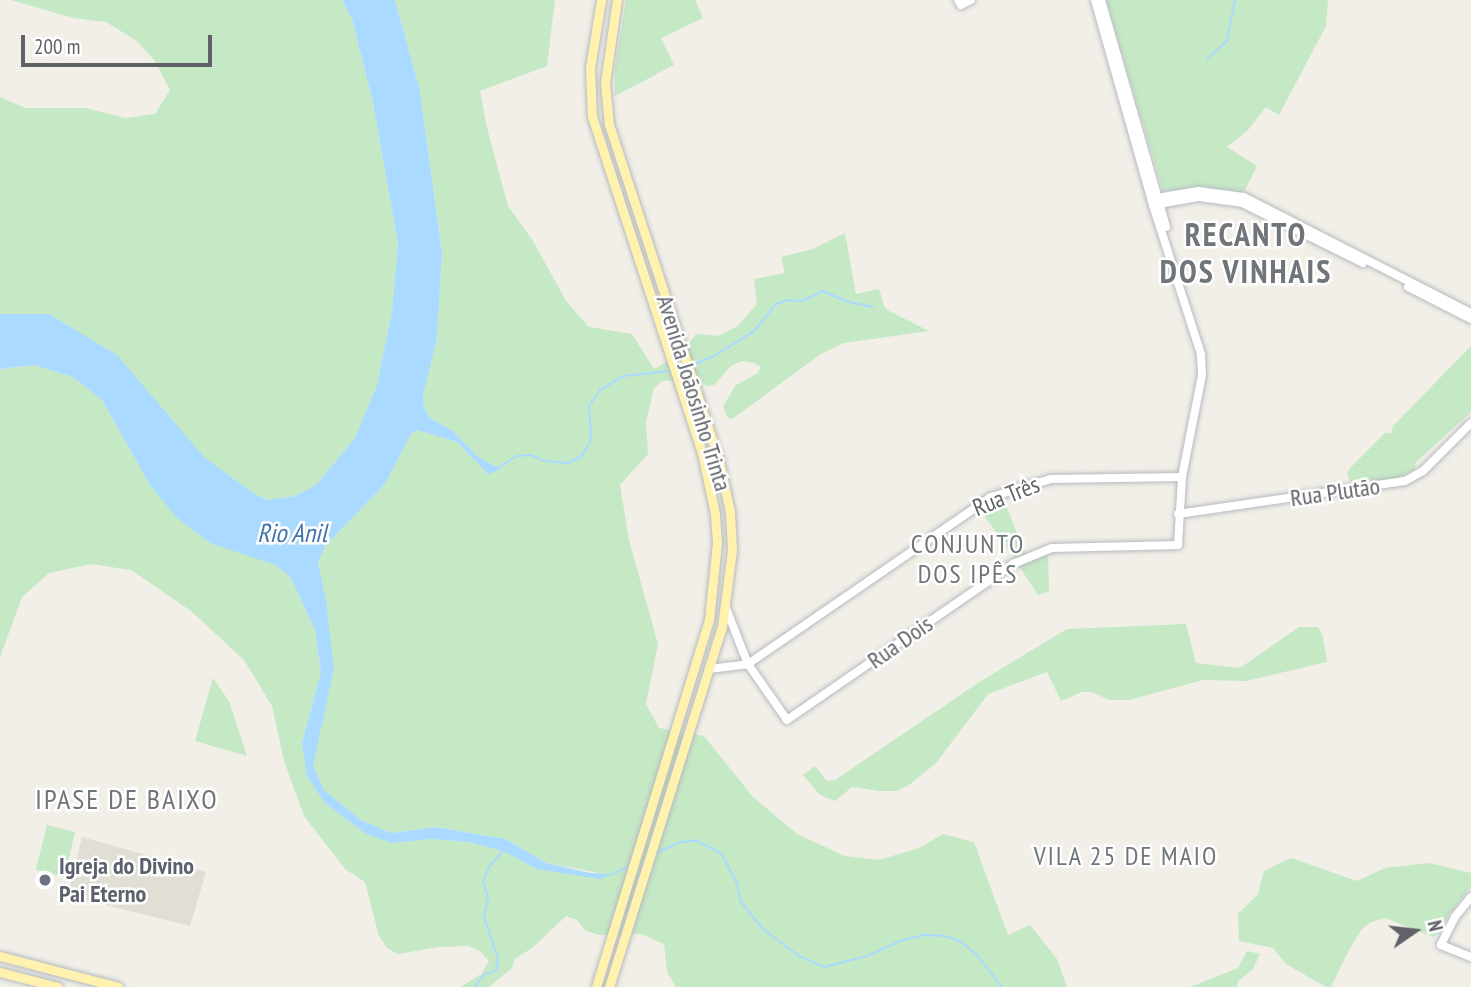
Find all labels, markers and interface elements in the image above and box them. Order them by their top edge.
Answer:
scale bar [24,21,215,65]
text: 200 m [34,33,80,60]
district label: RECANTO DOS VINHAIS [1161,216,1331,291]
street label: Avenida Joãosinho Trinta [650,291,738,495]
street label: Rua Três [968,470,1044,522]
street label: Rua Plutão [1288,471,1382,513]
water label: Rio Anil [257,517,327,549]
district label: CONJUNTO DOS IPÊS [912,528,1024,590]
street label: Rua Dois [862,609,938,675]
district label: IPASE DE BAIXO [37,782,217,816]
district label: VILA 25 DE MAIO [1035,840,1217,872]
place label: Igreja do Divino Pai Eterno [59,852,194,908]
marker: Igreja do Divino Pai Eterno [37,872,53,888]
north arrow [1380,896,1450,966]
text: N [1422,918,1448,934]

